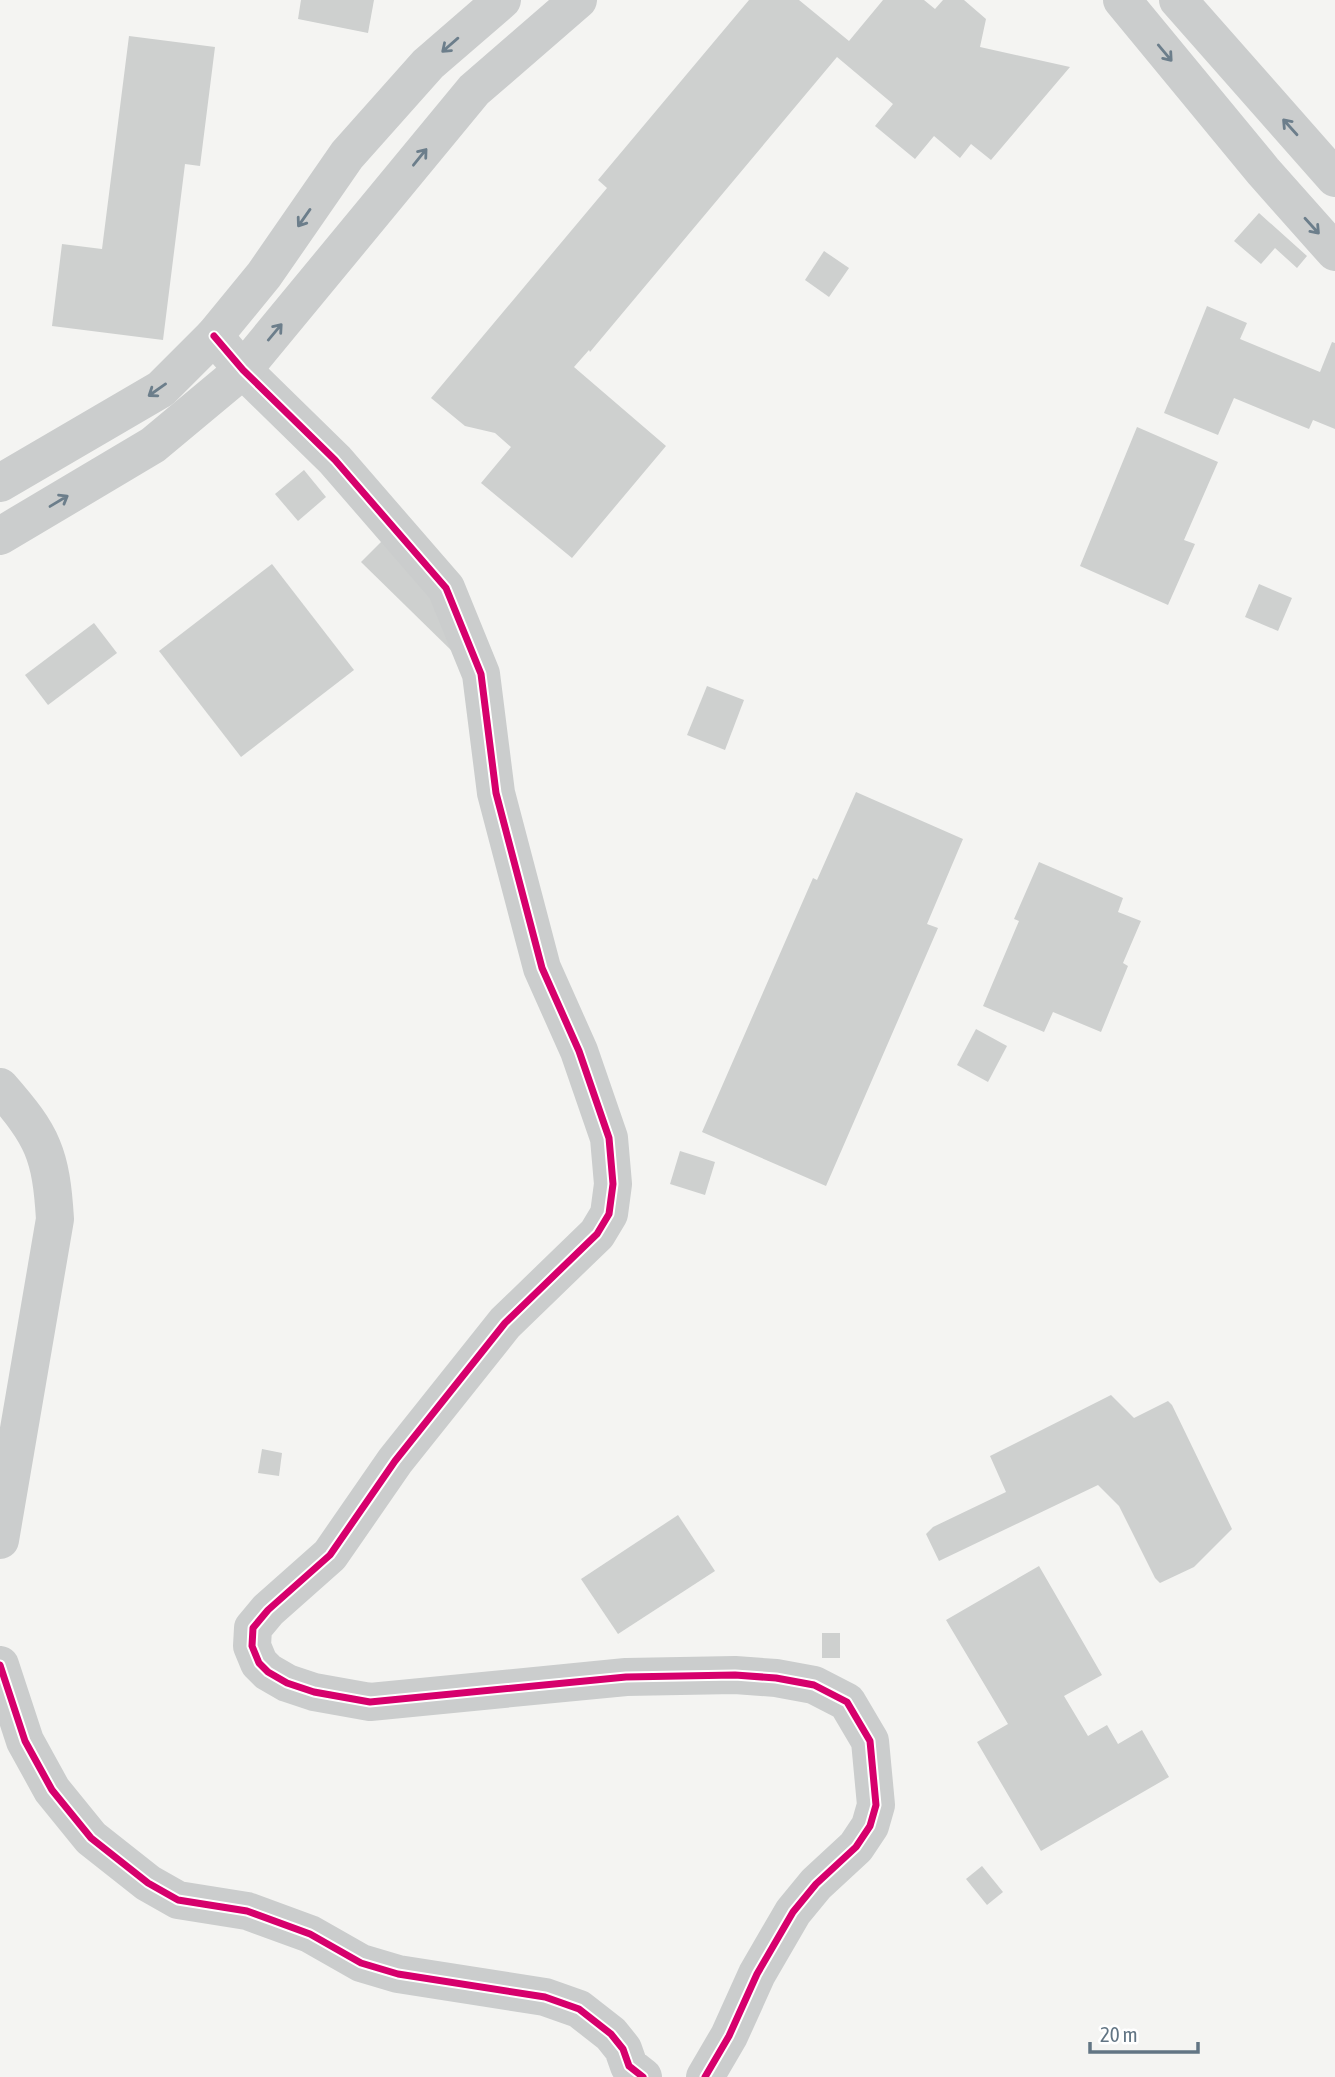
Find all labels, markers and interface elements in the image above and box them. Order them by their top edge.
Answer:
one-way arrow [442,37,460,53]
one-way arrow [1157,43,1173,61]
one-way arrow [1282,118,1298,136]
one-way arrow [412,148,427,166]
one-way arrow [297,208,311,227]
one-way arrow [1304,217,1320,235]
one-way arrow [266,323,282,341]
one-way arrow [148,383,167,397]
one-way arrow [48,494,68,508]
scale bar [1090,2010,1198,2054]
text: 20 m [1100,2022,1138,2046]

